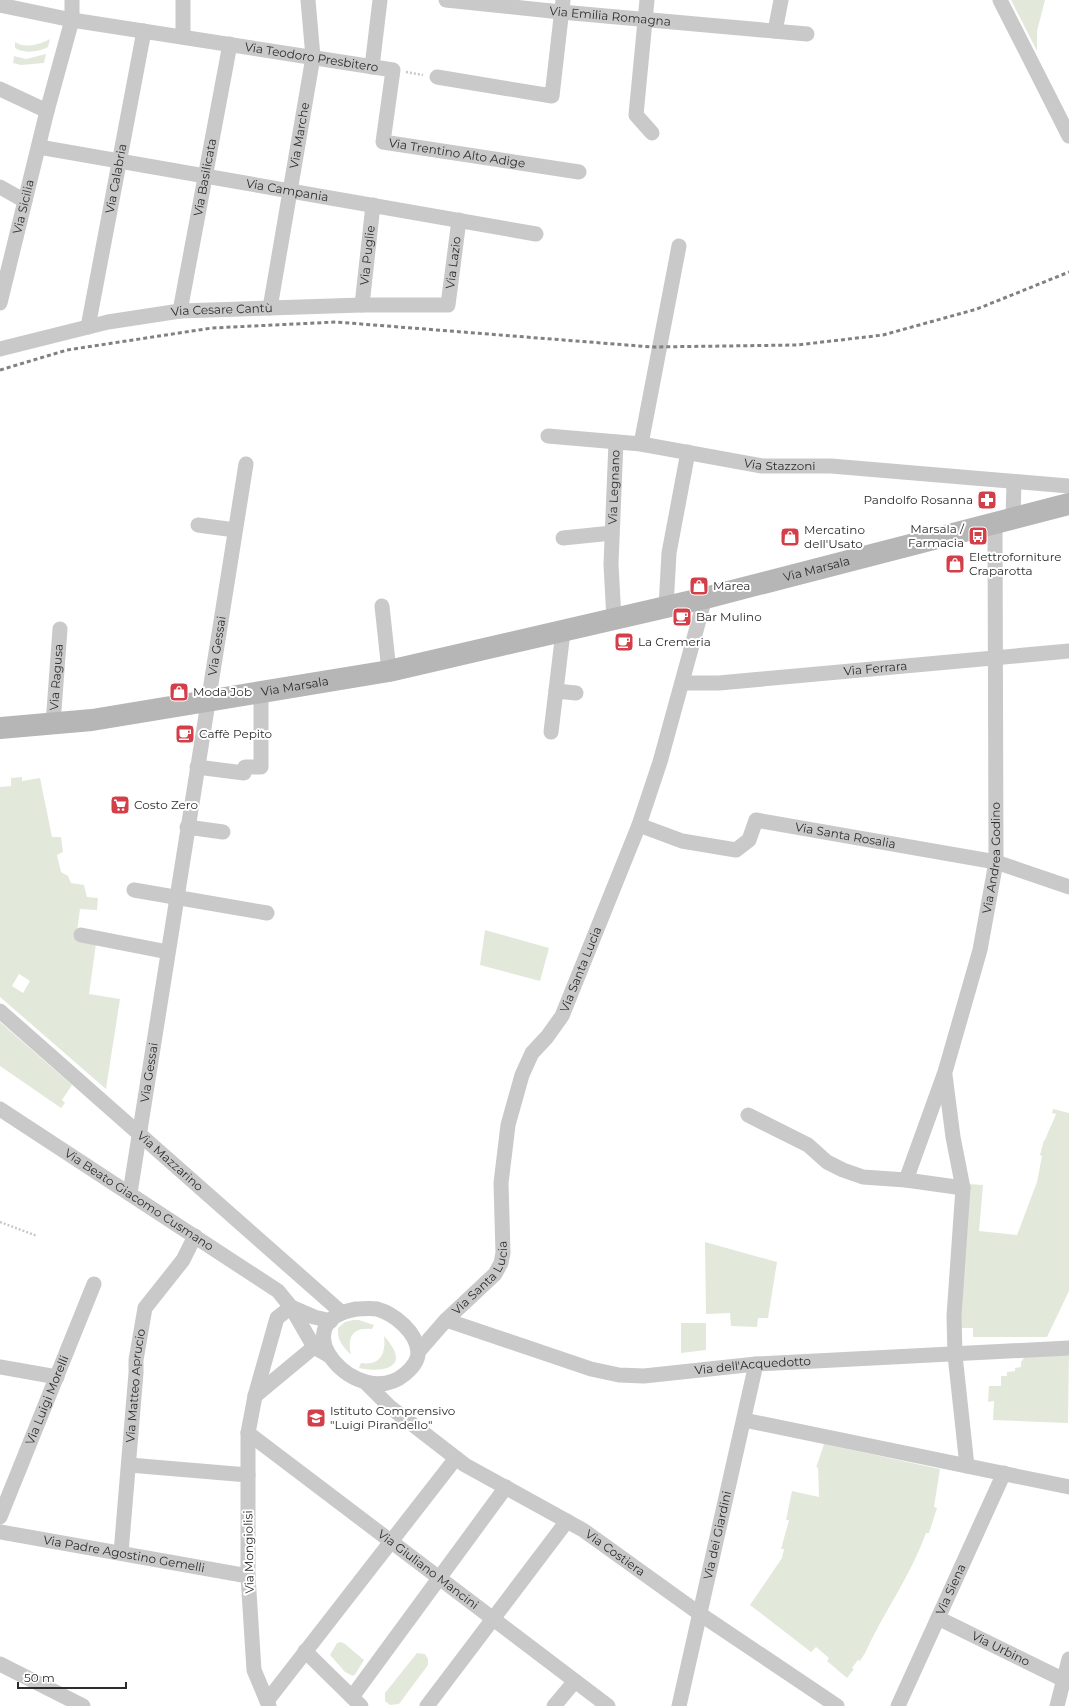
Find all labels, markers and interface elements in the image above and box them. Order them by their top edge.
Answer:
street label: Via Emilia Romagna [549,3,672,29]
street label: Via Teodoro Presbitero [244,39,380,75]
street label: Via Marche [286,101,312,170]
street label: Via Trentino Alto Adige [388,135,526,171]
street label: Via Basilicata [190,137,219,217]
street label: Via Calabria [102,142,130,215]
street label: Via Campania [245,175,330,205]
street label: Via Sicilia [9,178,37,236]
street label: Via Puglie [356,224,378,286]
street label: Via Lazio [442,235,464,290]
street label: Via Cesare Cantù [170,300,273,319]
street label: Via Legnano [605,449,623,525]
street label: Via Stazzoni [743,455,816,473]
pharmacy icon: Pandolfo Rosanna [976,489,998,511]
place label: Pandolfo Rosanna [863,492,973,507]
place label: Marsala / Farmacia [908,521,965,550]
place label: Mercatino dell'Usato [804,522,865,551]
bus stop icon: Marsala / Farmacia [967,525,989,547]
shop icon: Mercatino dell'Usato [779,526,801,548]
place label: Elettroforniture Craparotta [969,549,1062,578]
street label: Via Marsala [782,553,851,584]
shop icon: Elettroforniture Craparotta [944,553,966,575]
shop icon: Marea [688,575,710,597]
place label: Marea [713,578,750,593]
cafe icon: Bar Mulino [671,606,693,628]
place label: Bar Mulino [696,609,762,624]
street label: Via Gessai [204,615,229,677]
cafe icon: La Cremeria [613,631,635,653]
place label: La Cremeria [638,634,711,649]
street label: Via Ragusa [46,643,66,711]
street label: Via Ferrara [843,658,908,679]
street label: Via Marsala [260,673,330,699]
shop icon: Moda Job [168,681,190,703]
place label: Moda Job [193,684,252,699]
cafe icon: Caffè Pepito [174,723,196,745]
place label: Caffè Pepito [199,726,272,741]
supermarket icon: Costo Zero [109,794,131,816]
place label: Costo Zero [134,797,198,812]
street label: Via Andrea Godino [979,802,1003,915]
street label: Via Santa Rosalia [794,819,897,851]
street label: Via Santa Lucia [556,924,604,1014]
street label: Via Gessai [137,1042,161,1103]
street label: Via Mazzarino [134,1128,207,1194]
street label: Via Beato Giacomo Cusmano [62,1145,217,1254]
street label: Via Santa Lucia [448,1241,510,1318]
street label: Via Matteo Aprucio [122,1327,148,1443]
street label: Via Luigi Morelli [22,1353,71,1447]
street label: Via dell'Acquedotto [694,1353,811,1378]
place label: Istituto Comprensivo "Luigi Pirandello" [330,1403,455,1432]
school or university icon: Istituto Comprensivo "Luigi Pirandello" [305,1407,327,1429]
street label: Via dei Giardini [700,1489,734,1581]
street label: Via Mongiolisi [240,1510,257,1594]
street label: Via Giuliano Mancini [375,1526,482,1612]
street label: Via Costiera [583,1526,648,1579]
street label: Via Padre Agostino Gemelli [42,1532,206,1575]
street label: Via Siena [932,1561,969,1617]
street label: Via Urbino [969,1628,1033,1669]
scale bar [18,1664,126,1690]
text: 50 m [24,1670,55,1685]

